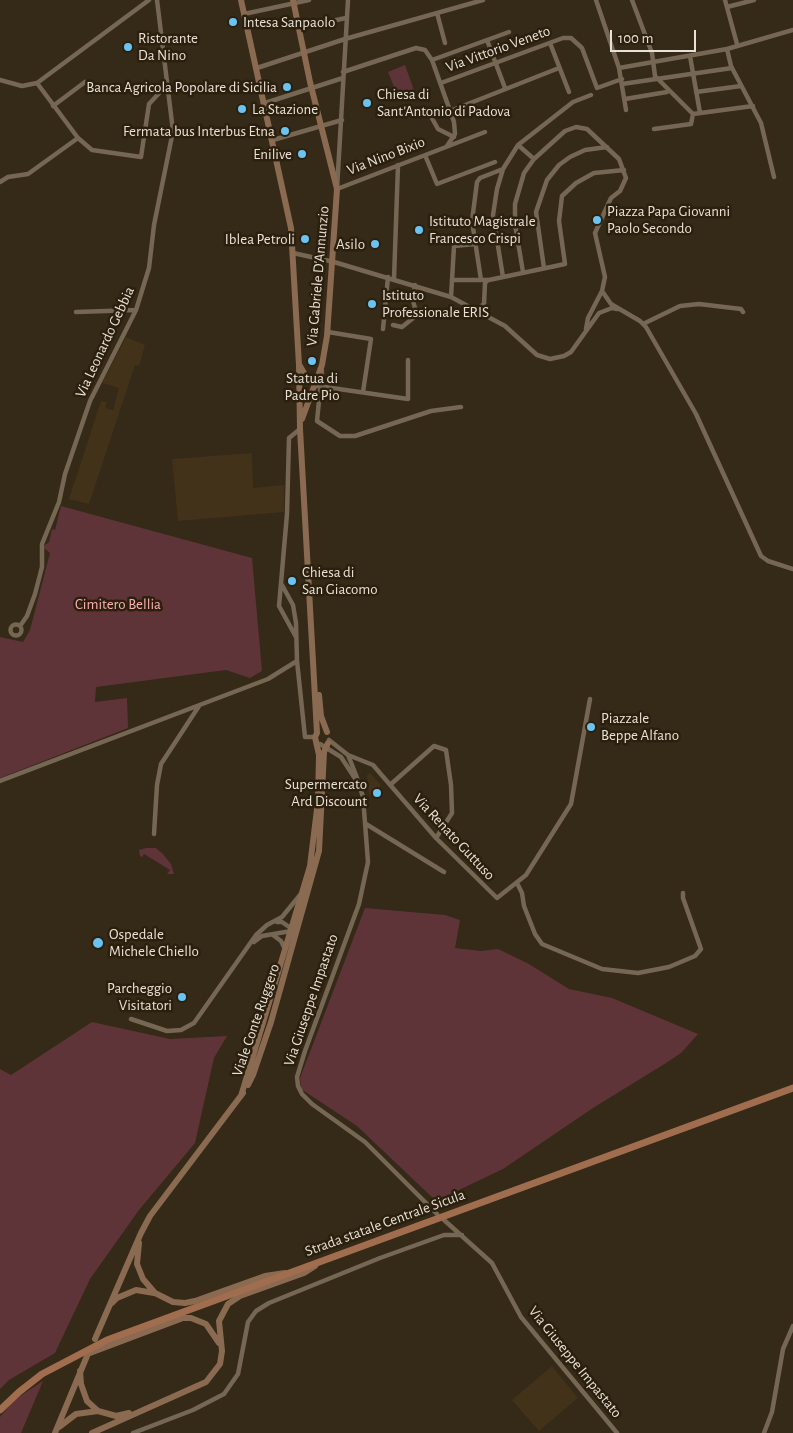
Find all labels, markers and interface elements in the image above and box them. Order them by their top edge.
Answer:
place label: Intesa Sanpaolo [243,13,335,31]
marker: Intesa Sanpaolo [227,16,239,28]
scale bar [613,20,699,52]
street label: Via Vittorio Veneto [443,22,553,76]
place label: Ristorante Da Nino [138,29,198,64]
text: 100 m [618,31,653,46]
marker: Ristorante Da Nino [122,41,134,53]
place label: Banca Agricola Popolare di Sicilia [86,78,277,96]
marker: Banca Agricola Popolare di Sicilia [281,81,293,93]
place label: Chiesa di Sant'Antonio di Padova [377,85,510,120]
marker: Chiesa di Sant'Antonio di Padova [361,97,373,109]
place label: La Stazione [252,100,318,118]
marker: La Stazione [236,103,248,115]
place label: Fermata bus Interbus Etna [123,122,275,140]
marker: Fermata bus Interbus Etna [279,125,291,137]
street label: Via Nino Bixio [344,133,428,179]
place label: Enilive [253,145,292,163]
marker: Enilive [296,148,308,160]
place label: Piazza Papa Giovanni Paolo Secondo [607,202,730,237]
street label: Via Gabriele D'Annunzio [303,205,333,347]
place label: Istituto Magistrale Francesco Crispi [429,212,536,247]
marker: Piazza Papa Giovanni Paolo Secondo [591,214,603,226]
marker: Istituto Magistrale Francesco Crispi [413,224,425,236]
place label: Iblea Petroli [225,230,295,248]
marker: Iblea Petroli [299,233,311,245]
place label: Asilo [336,235,365,253]
marker: Asilo [369,238,381,250]
street label: Via Leonardo Gebbia [71,284,139,400]
place label: Istituto Professionale ERIS [382,286,489,321]
marker: Istituto Professionale ERIS [366,298,378,310]
marker: Statua di Padre Pio [306,355,318,367]
place label: Statua di Padre Pio [284,369,340,404]
place label: Chiesa di San Giacomo [302,563,378,598]
marker: Chiesa di San Giacomo [286,575,298,587]
park label: Cimitero Bellia [75,595,161,613]
place label: Piazzale Beppe Alfano [601,709,679,744]
marker: Piazzale Beppe Alfano [585,721,597,733]
place label: Supermercato Ard Discount [285,775,367,810]
marker: Supermercato Ard Discount [371,787,383,799]
street label: Via Renato Guttuso [409,790,499,884]
place label: Ospedale Michele Chiello [109,925,199,960]
street label: Via Giuseppe Impastato [280,932,342,1068]
marker: Ospedale Michele Chiello [91,936,105,950]
street label: Viale Conte Ruggero [228,961,284,1079]
place label: Parcheggio Visitatori [107,979,172,1014]
marker: Parcheggio Visitatori [176,991,188,1003]
street label: Strada statale Centrale Sicula [302,1186,468,1260]
street label: Via Giuseppe Impastato [524,1303,626,1421]

